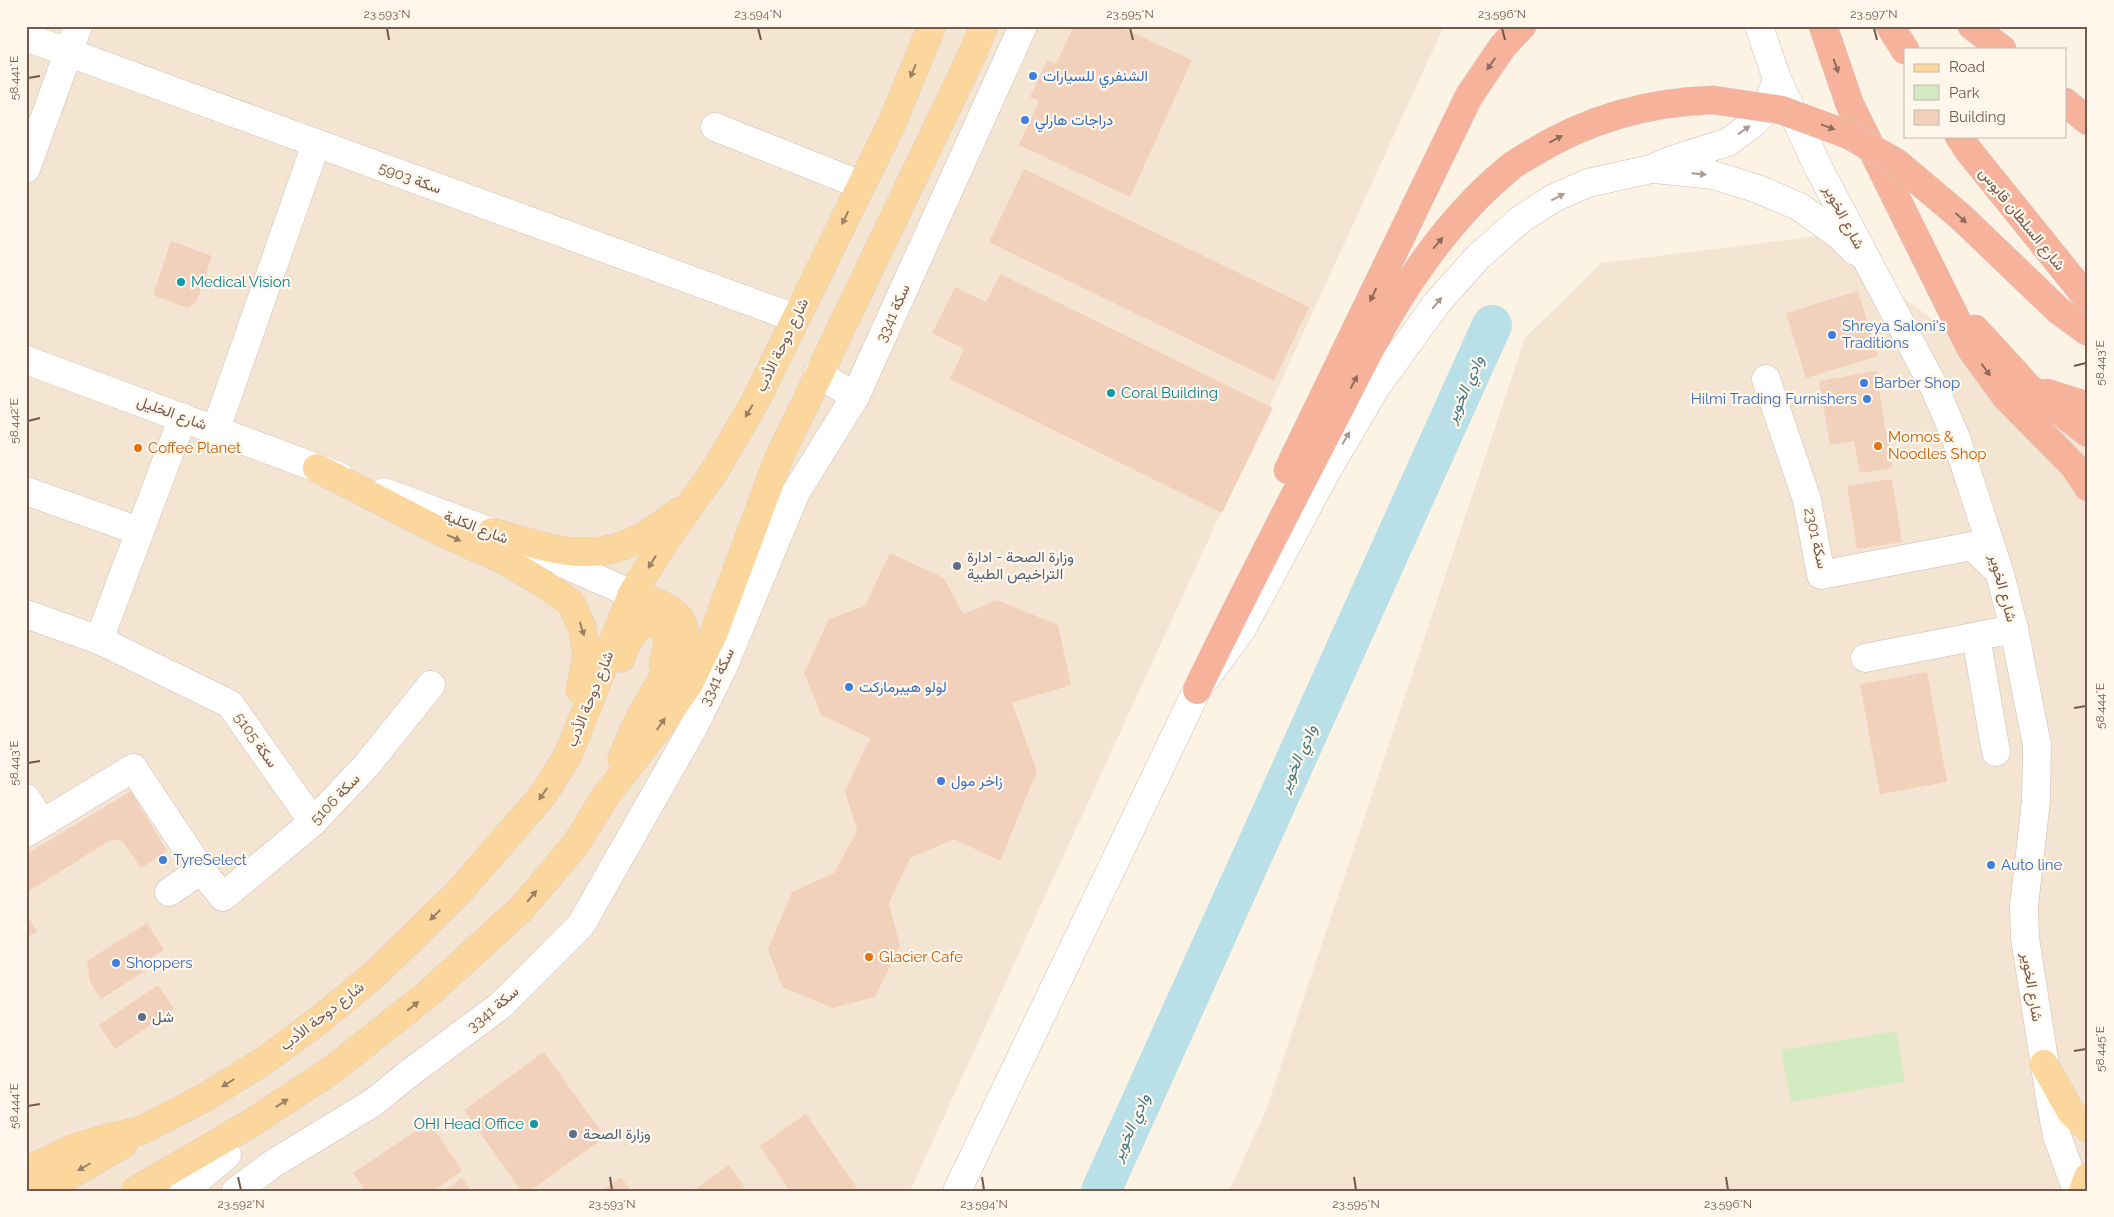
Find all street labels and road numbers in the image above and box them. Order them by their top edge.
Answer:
street label: سكة 5903 [376,158,444,198]
street label: شارع السلطان قابوس [1974,164,2069,275]
street label: شارع الخوير [1817,181,1868,253]
street label: سكة 3341 [872,281,914,345]
street label: شارع دوحة الأدب [752,295,814,396]
street label: شارع الخليل [134,392,209,436]
street label: سكة 2301 [1800,506,1832,571]
street label: شارع الكلية [441,507,511,549]
street label: شارع الخوير [1983,551,2021,625]
street label: سكة 3341 [696,645,738,709]
street label: شارع دوحة الأدب [563,648,619,750]
street label: سكة 5105 [231,709,282,771]
street label: سكة 5106 [306,770,364,828]
street label: شارع الخوير [2016,950,2046,1023]
street label: شارع دوحة الأدب [276,977,369,1056]
street label: سكة 3341 [464,982,523,1036]

